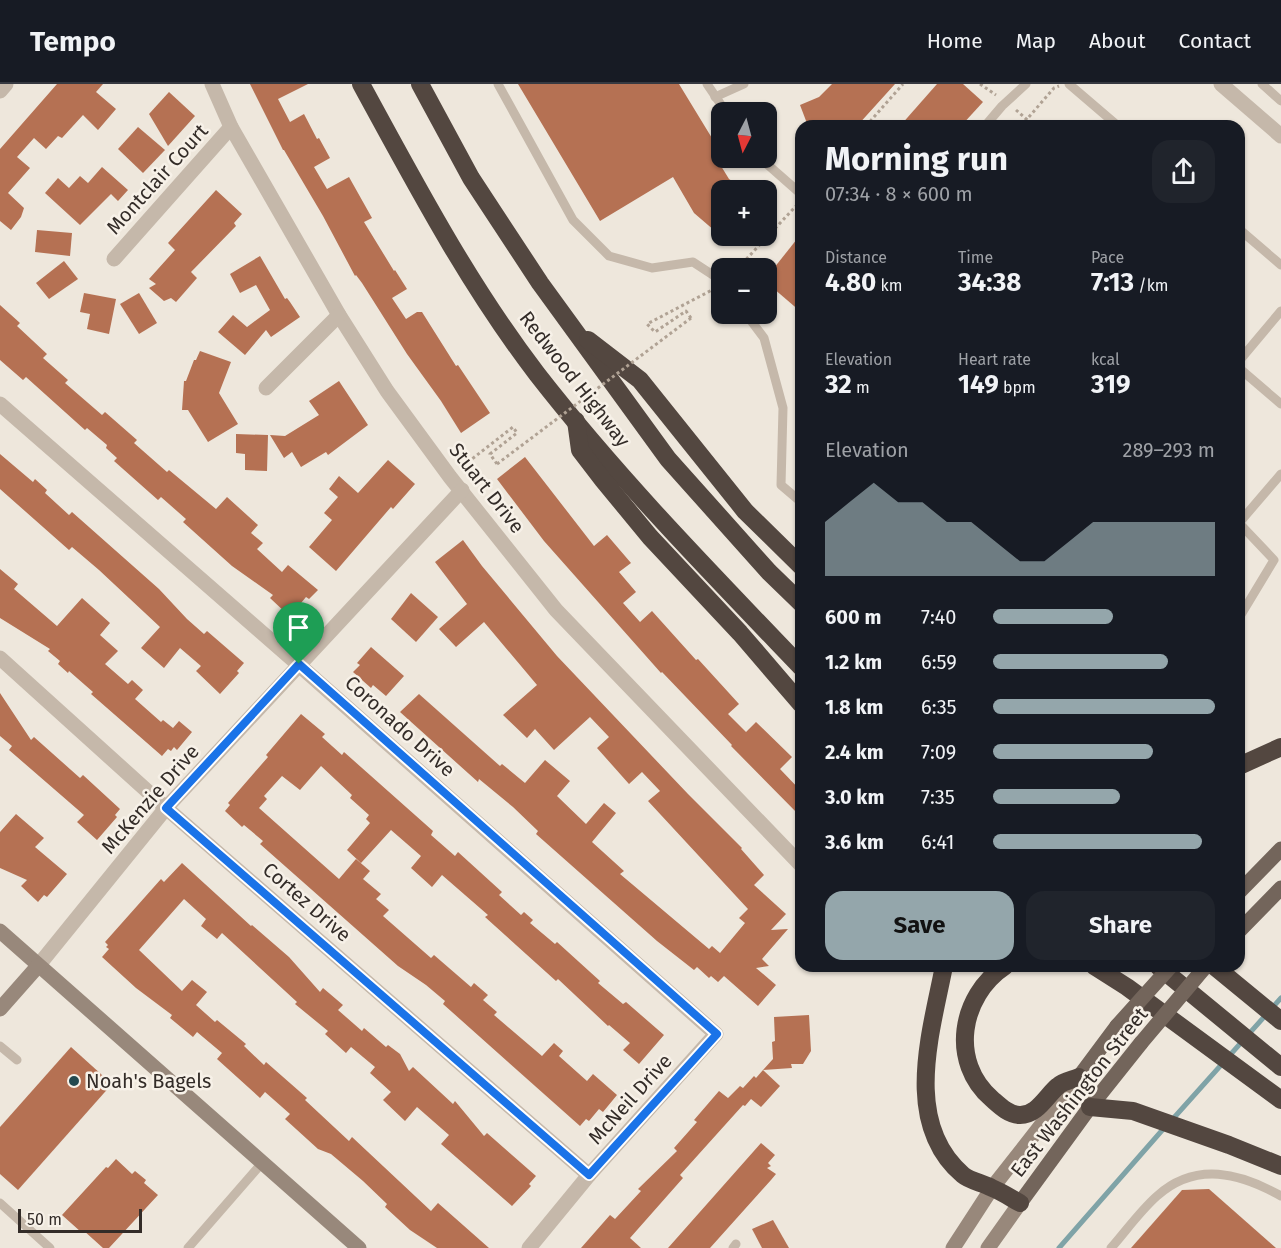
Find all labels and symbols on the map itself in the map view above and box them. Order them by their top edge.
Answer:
north arrow [711,102,777,168]
street label: Montclair Court [101,118,213,239]
street label: Redwood Highway [515,306,636,452]
street label: Stuart Drive [444,438,530,538]
pin [273,602,324,664]
street label: Coronado Drive [340,670,460,782]
street label: McKenzie Drive [96,740,204,858]
street label: Cortez Drive [258,857,356,947]
street label: East Washington Street [1005,1002,1153,1181]
street label: McNeil Drive [583,1049,677,1149]
place label: Noah's Bagels [86,1069,211,1093]
marker: Noah's Bagels [67,1074,81,1088]
scale bar [18,1206,142,1234]

